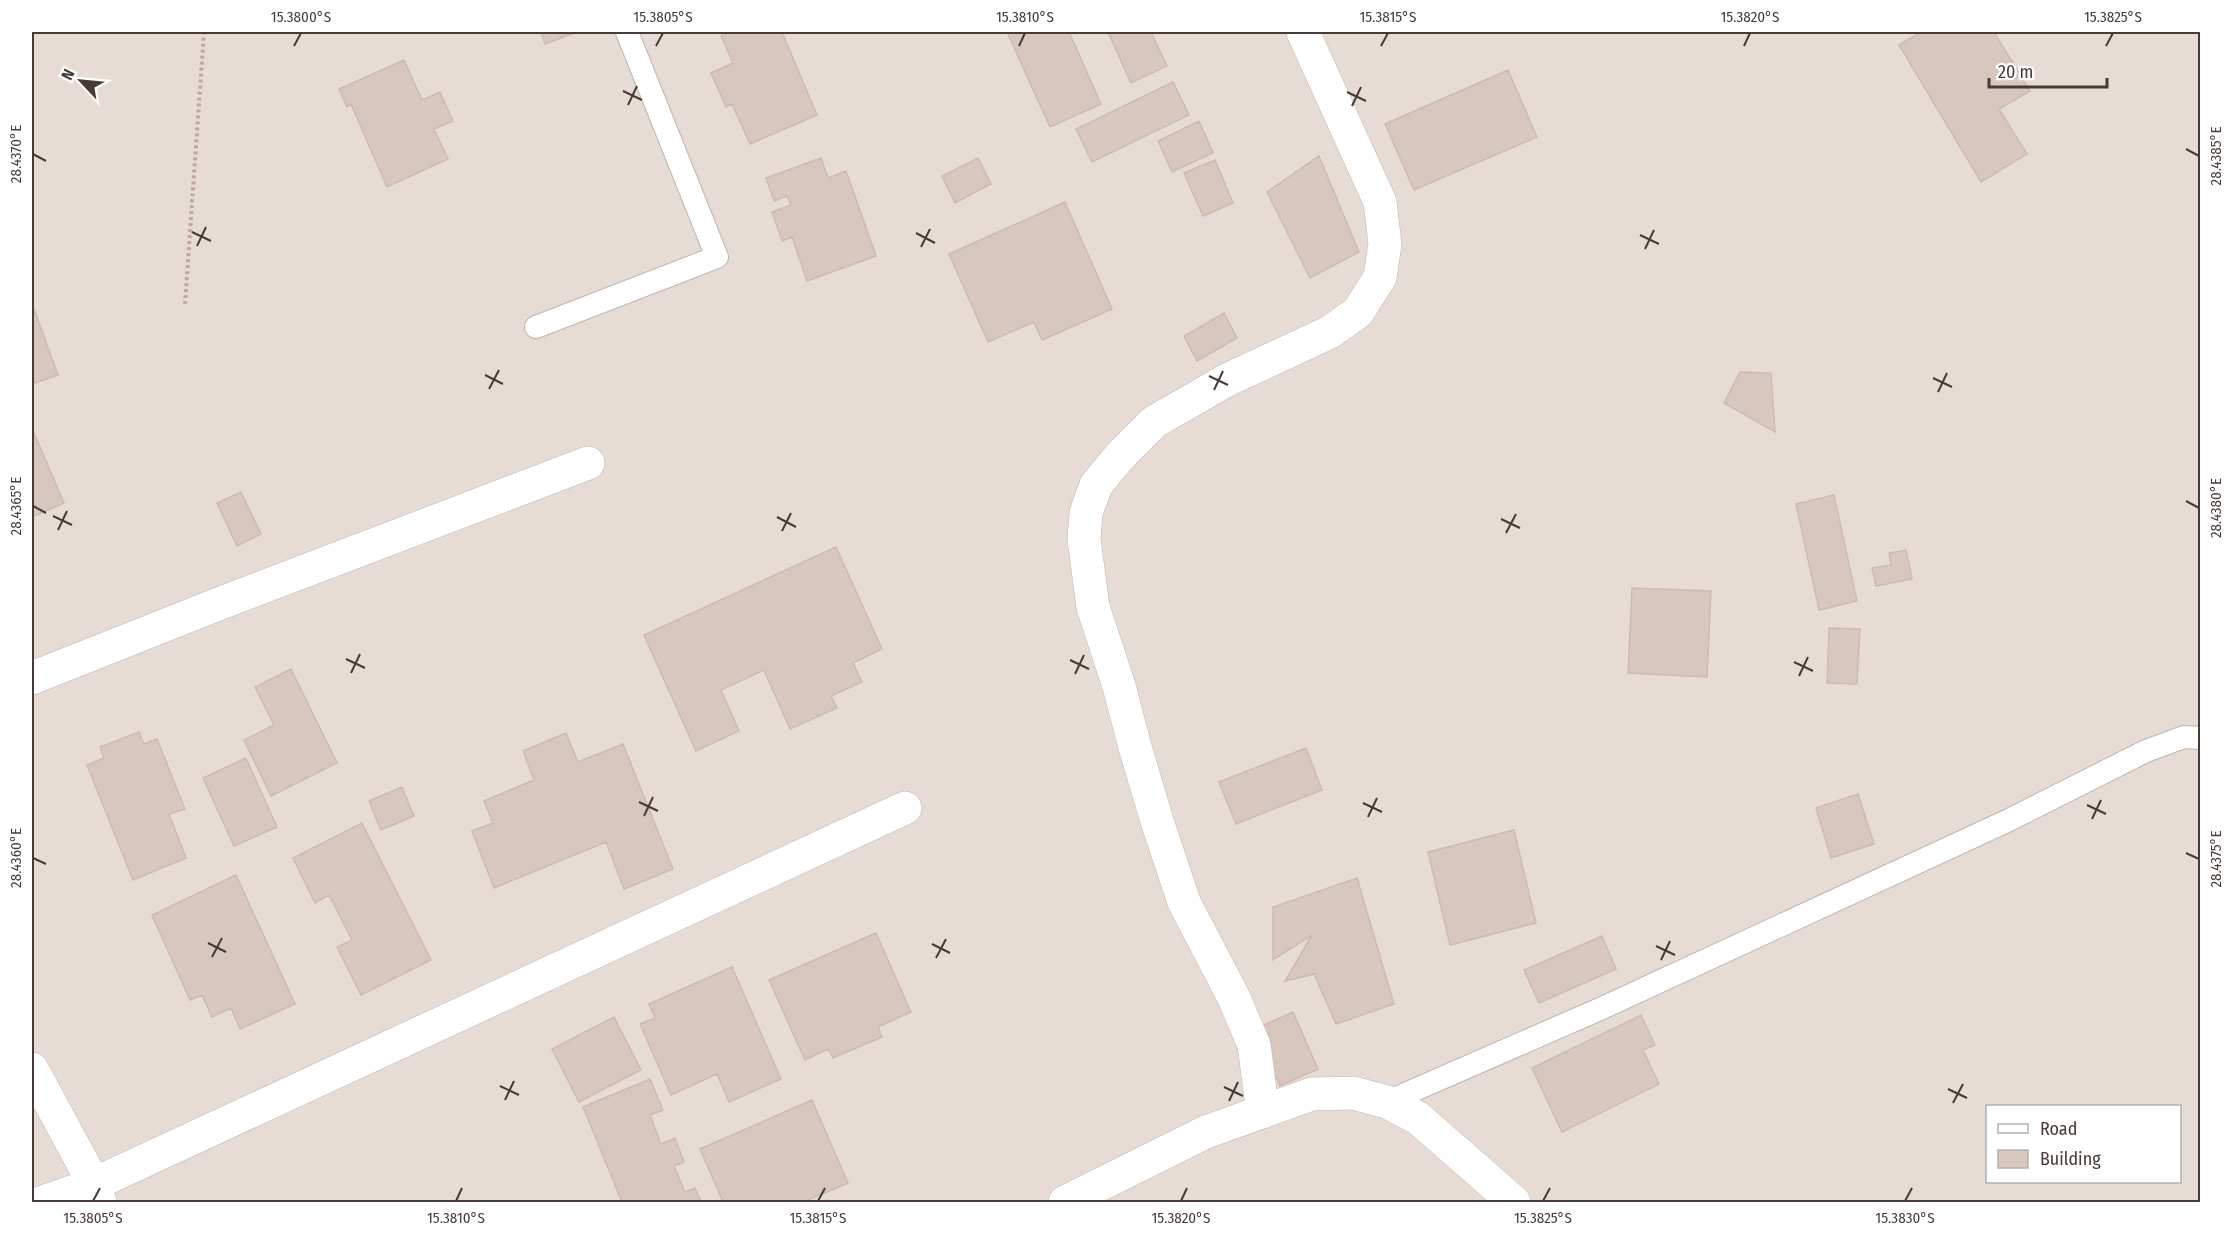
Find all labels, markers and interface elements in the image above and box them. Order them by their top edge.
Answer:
text: 15.3800°S [271,8,331,26]
text: 15.3805°S [633,8,693,26]
text: 15.3810°S [996,8,1054,26]
text: 15.3815°S [1359,8,1417,26]
text: 15.3820°S [1720,8,1780,26]
text: 15.3825°S [2084,8,2142,26]
north arrow [51,51,111,111]
scale bar [1989,51,2108,89]
text: 20 m [1998,61,2033,83]
text: N [57,66,79,83]
text: 28.4370°E [7,125,25,183]
text: 28.4385°E [2207,127,2225,185]
text: 28.4365°E [7,477,25,535]
text: 28.4380°E [2207,478,2225,538]
text: 28.4360°E [7,828,25,888]
text: 28.4375°E [2207,830,2225,888]
legend [1986,1105,2181,1183]
text: Road [2040,1118,2077,1140]
text: Building [2040,1148,2101,1170]
text: 15.3805°S [63,1209,123,1227]
text: 15.3810°S [427,1209,485,1227]
text: 15.3815°S [789,1209,847,1227]
text: 15.3820°S [1151,1209,1211,1227]
text: 15.3825°S [1514,1209,1572,1227]
text: 15.3830°S [1875,1209,1935,1227]

